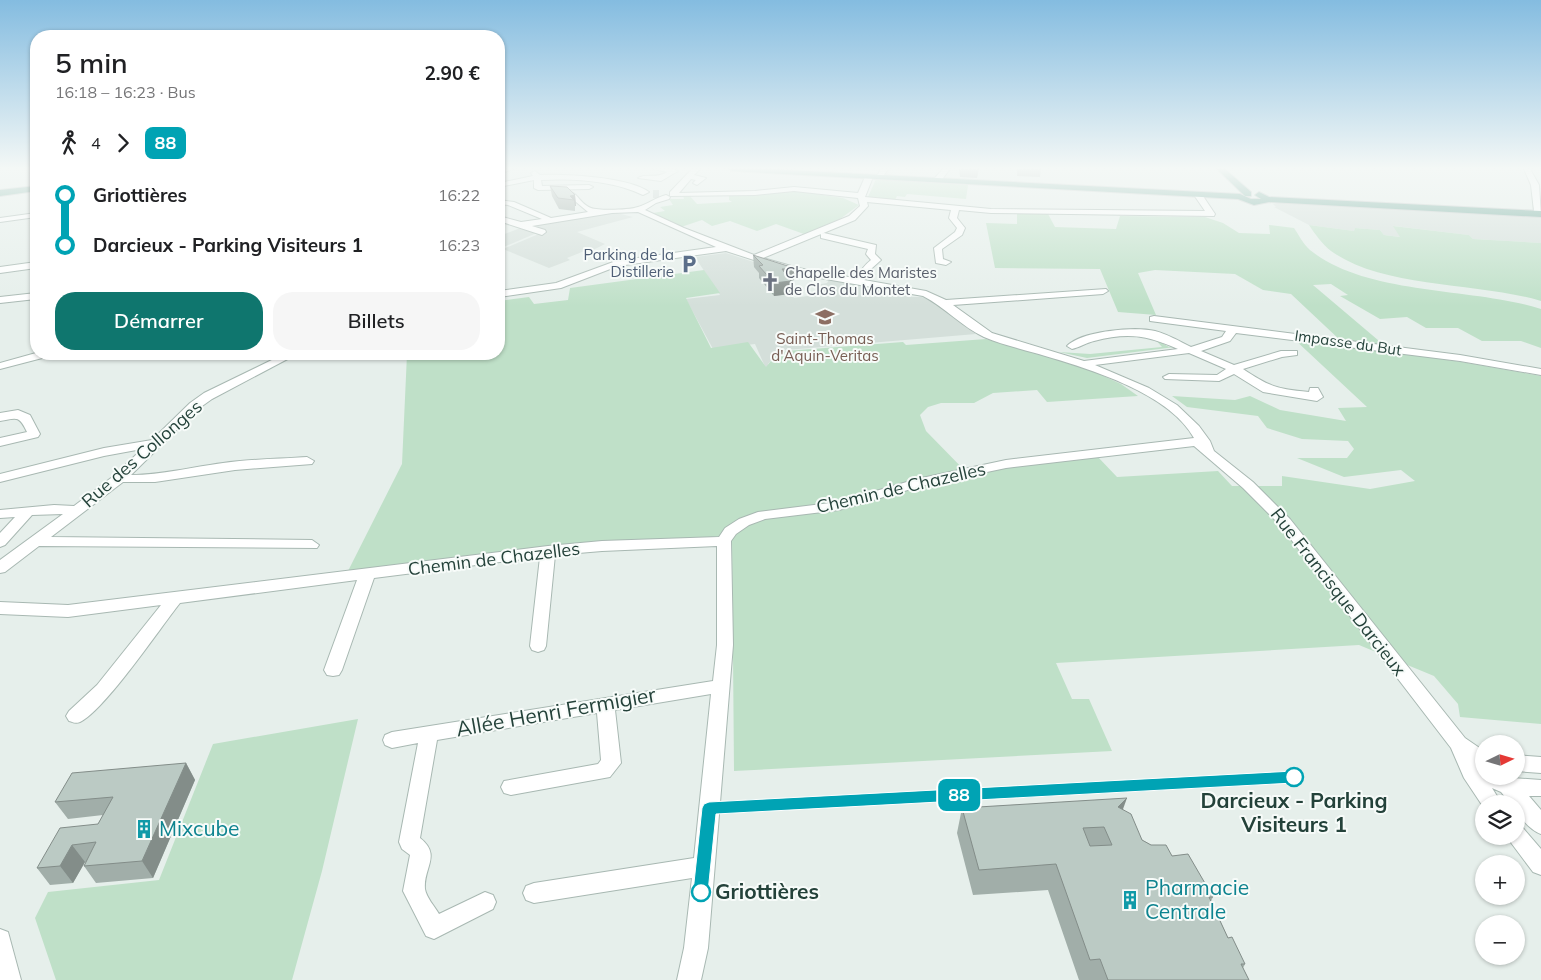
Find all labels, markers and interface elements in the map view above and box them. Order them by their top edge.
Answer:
text: 5 min [55,45,128,80]
text: 2.90 € [424,61,480,85]
text: 16:18 – 16:23 · Bus [55,82,196,102]
icon: walk [55,129,83,157]
icon: forward [109,129,137,157]
text: 88 [155,131,176,154]
text: 4 [91,133,101,153]
text: Griottières [93,183,187,207]
text: 16:22 [438,185,480,205]
text: Darcieux - Parking Visiteurs 1 [93,233,363,257]
text: 16:23 [438,235,480,255]
place label: Parking de la Distillerie [583,245,674,281]
parking icon: Parking de la Distillerie [678,253,700,275]
place label: Chapelle des Maristes de Clos du Montet [785,263,937,299]
church icon: Chapelle des Maristes de Clos du Montet [759,271,781,293]
button: Démarrer [55,292,263,350]
button: Billets [273,292,480,350]
school or university icon: Saint-Thomas d'Aquin-Veritas [814,306,836,328]
street label: Impasse du But [1293,326,1403,359]
place label: Saint-Thomas d'Aquin-Veritas [771,329,879,365]
street label: Rue des Collonges [77,395,207,512]
street label: Chemin de Chazelles [814,457,988,518]
street label: Rue Francisque Darcieux [1266,503,1411,680]
street label: Chemin de Chazelles [407,537,581,580]
street label: Allée Henri Fermigier [454,681,658,741]
north arrow [1475,735,1525,785]
map controls [1475,735,1525,965]
marker: Darcieux - Parking Visiteurs 1 [1284,767,1304,787]
line badge: 88 [936,779,982,811]
text: 88 [948,783,970,806]
place label: Darcieux - Parking Visiteurs 1 [1200,787,1388,837]
button: layers [1475,795,1525,845]
place label: Mixcube [159,815,240,841]
building icon: Mixcube [133,818,155,840]
button: + [1475,855,1525,905]
place label: Pharmacie Centrale [1145,874,1249,924]
place label: Griottières [715,878,819,904]
marker: Griottières [691,882,711,902]
building icon: Pharmacie Centrale [1119,889,1141,911]
button: − [1475,915,1525,965]

